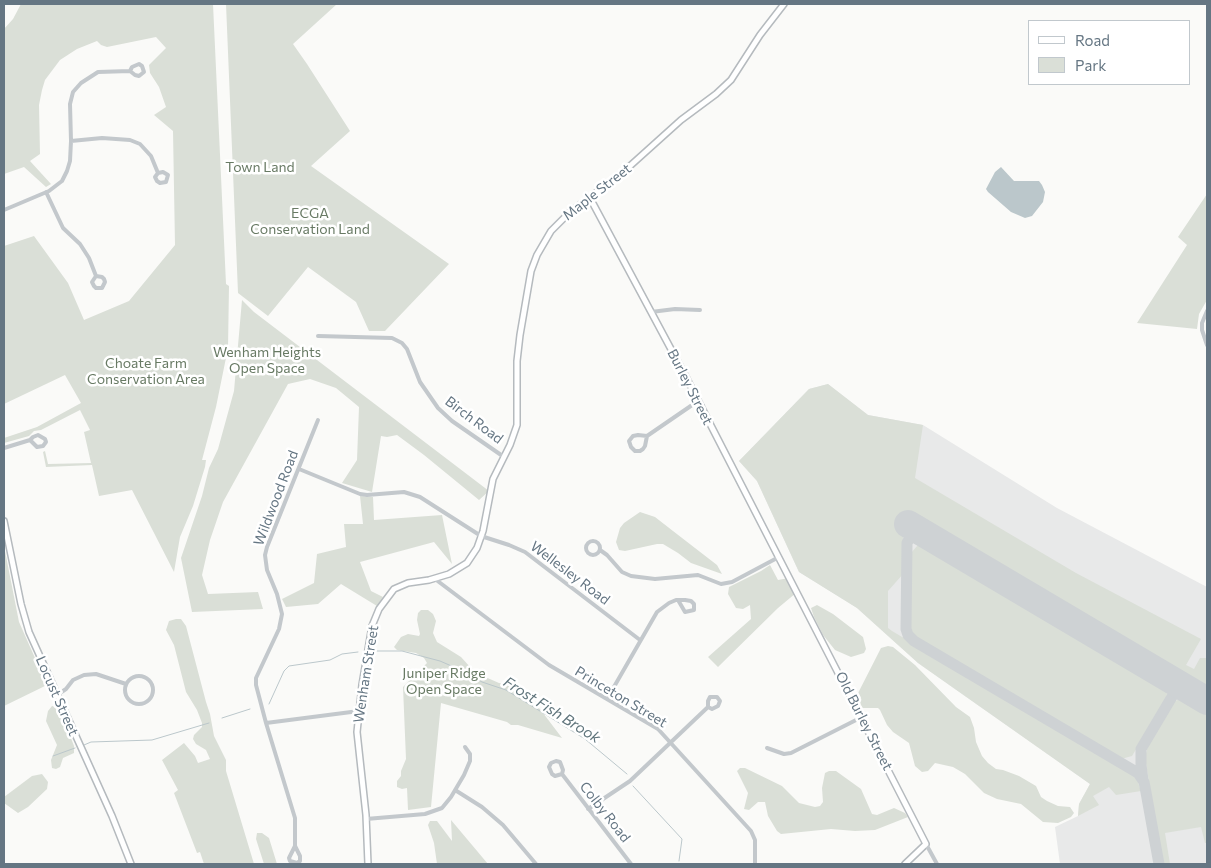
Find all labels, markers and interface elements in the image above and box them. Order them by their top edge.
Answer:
legend [1028,20,1191,85]
text: Road [1075,31,1110,49]
text: Park [1075,56,1106,74]
park label: Town Land [225,159,295,175]
street label: Maple Street [559,160,635,224]
park label: ECGA Conservation Land [250,205,370,238]
park label: Wenham Heights Open Space [213,344,321,377]
street label: Burley Street [664,346,716,428]
park label: Choate Farm Conservation Area [87,355,205,388]
street label: Birch Road [442,393,506,447]
street label: Wildwood Road [250,448,302,548]
street label: Wellesley Road [527,538,613,608]
street label: Wenham Street [350,624,382,724]
street label: Locust Street [32,654,82,738]
street label: Princeton Street [572,663,670,731]
park label: Juniper Ridge Open Space [402,665,486,698]
street label: Old Burley Street [832,669,896,773]
water label: Frost Fish Brook [500,673,604,747]
street label: Colby Road [576,778,634,846]

